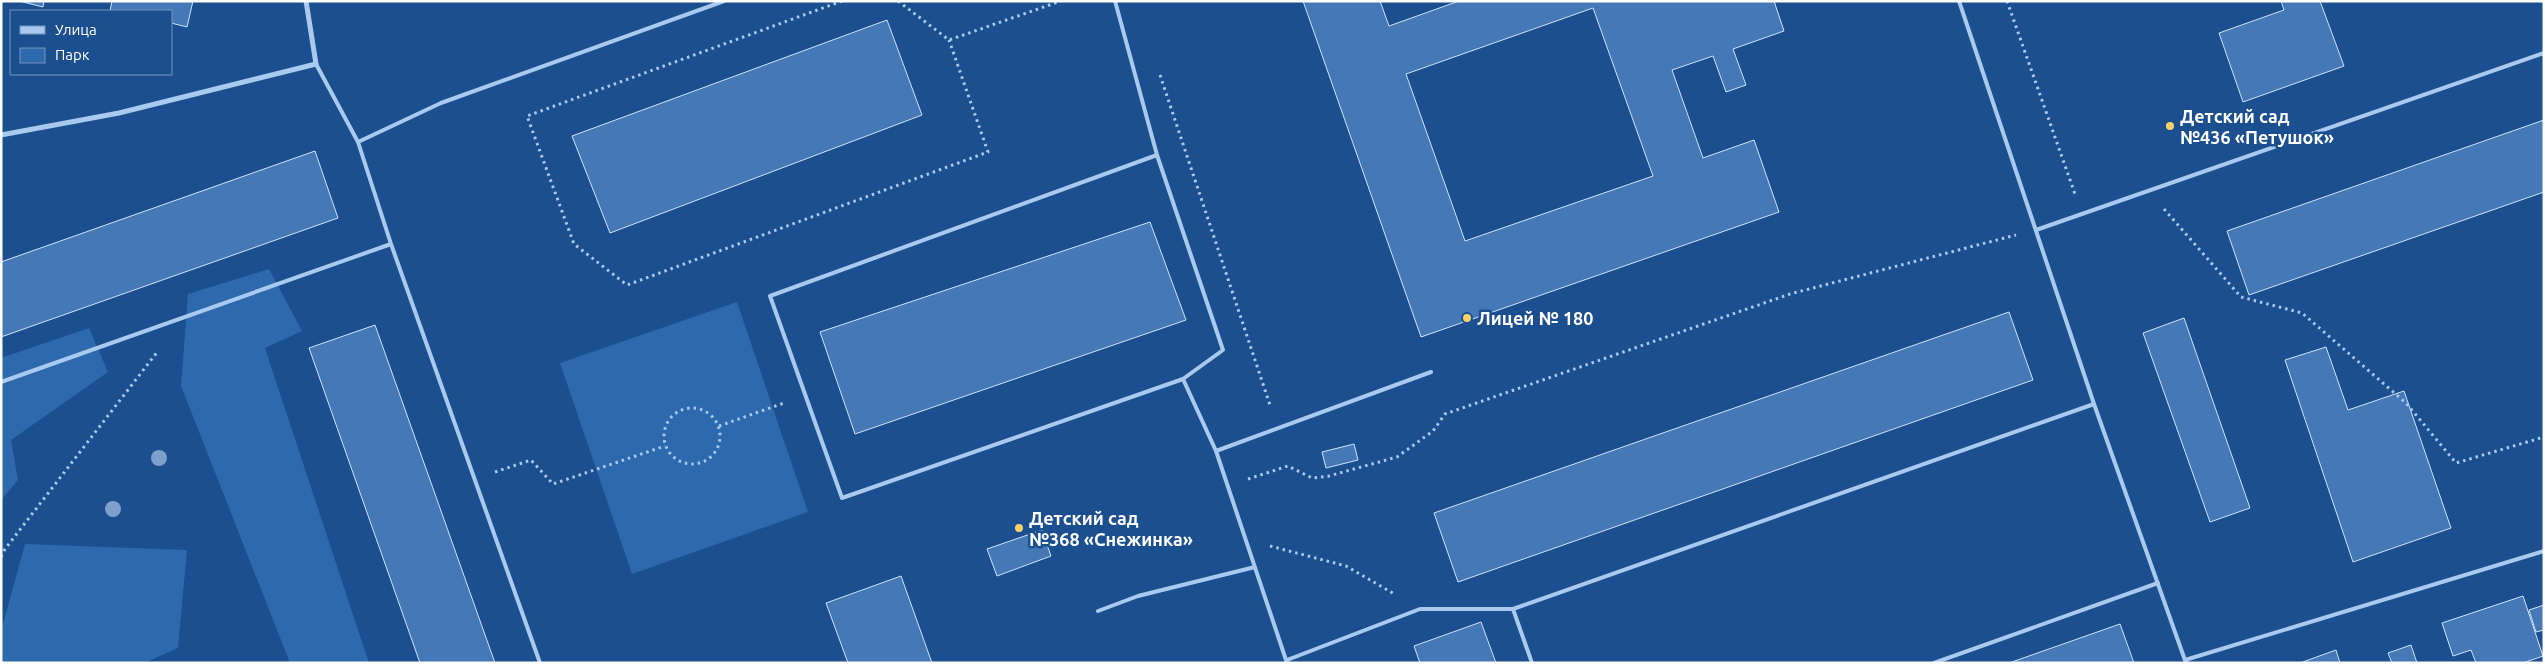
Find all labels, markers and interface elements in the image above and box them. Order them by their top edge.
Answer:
legend [10,10,172,75]
text: Улица [55,21,97,38]
text: Парк [55,46,90,63]
place label: Детский сад №436 «Петушок» [2180,106,2334,147]
marker: Детский сад №436 «Петушок» [2164,120,2176,132]
place label: Лицей № 180 [1477,308,1593,328]
marker: Лицей № 180 [1461,312,1473,324]
place label: Детский сад №368 «Снежинка» [1029,508,1193,549]
marker: Детский сад №368 «Снежинка» [1013,522,1025,534]

